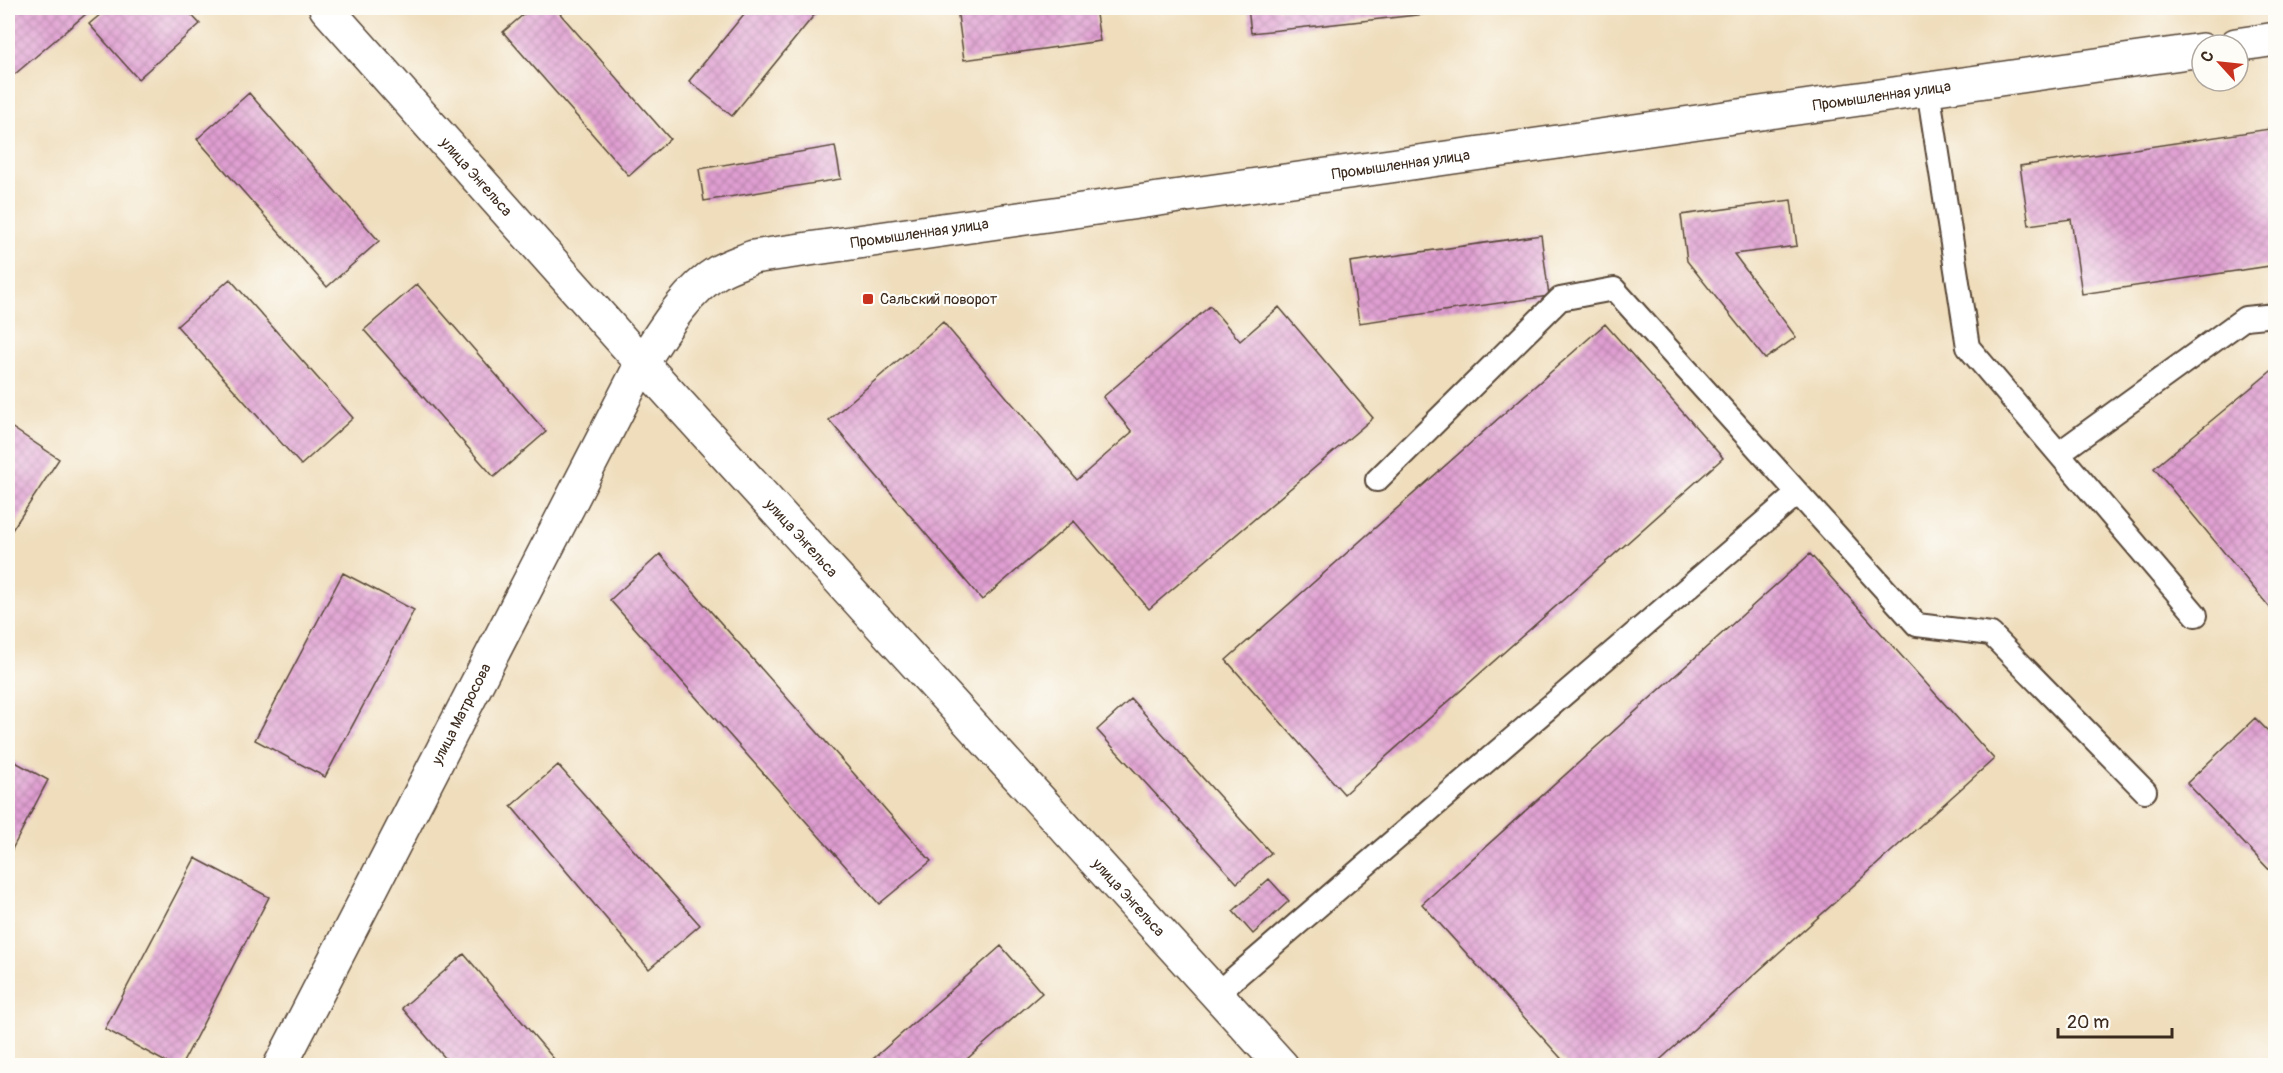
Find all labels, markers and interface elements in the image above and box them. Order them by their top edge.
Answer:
north arrow [2190,33,2250,93]
text: С [2196,48,2219,66]
street label: Промышленная улица [1812,76,1952,115]
street label: улица Энгельса [436,133,516,220]
street label: Промышленная улица [1330,145,1471,184]
street label: Промышленная улица [849,214,990,252]
place label: Сальский поворот [880,290,998,309]
marker: Сальский поворот [861,292,875,306]
street label: улица Энгельса [760,494,842,581]
street label: улица Матросова [427,660,495,769]
street label: улица Энгельса [1087,854,1169,940]
scale bar [2058,1001,2172,1039]
text: 20 m [2067,1011,2109,1034]

